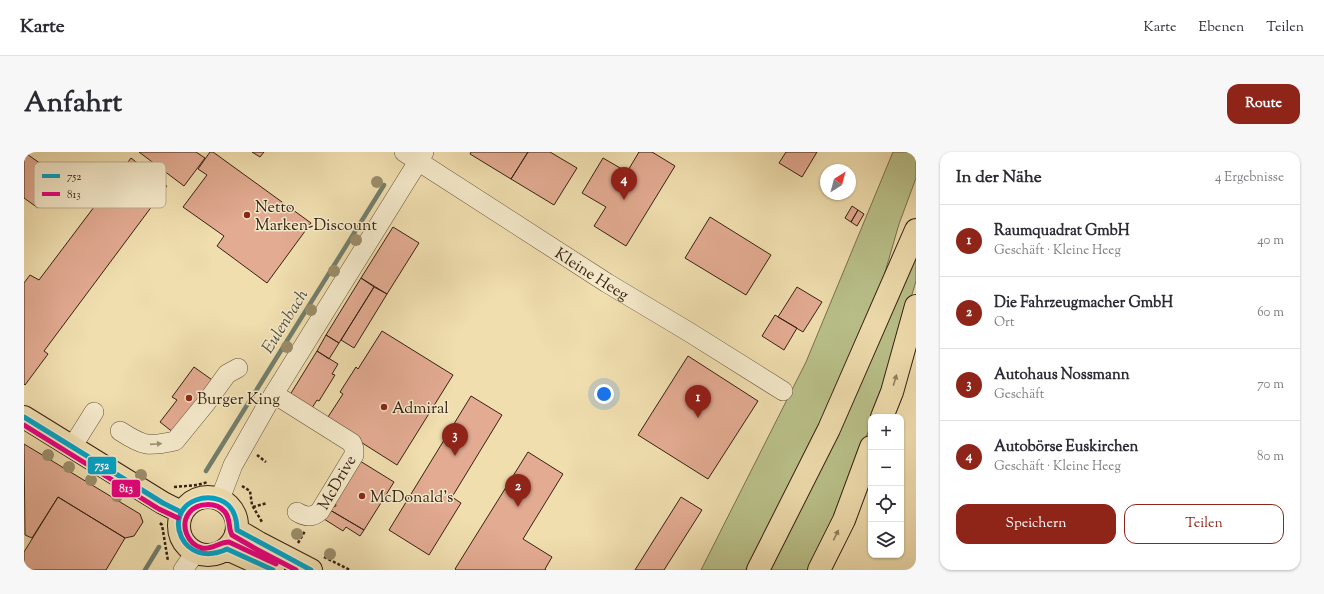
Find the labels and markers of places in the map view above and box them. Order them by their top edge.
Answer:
pin: 4 [611,167,637,200]
place label: Netto Marken-Discount [255,197,377,238]
marker: Netto Marken-Discount [242,210,252,220]
pin: 1 [685,385,711,418]
place label: Burger King [197,389,280,412]
marker: Burger King [184,393,194,403]
place label: Admiral [392,398,449,421]
marker: Admiral [379,402,389,412]
pin: 3 [442,423,468,456]
pin: 2 [505,474,531,507]
place label: McDonald's [370,487,453,510]
marker: McDonald's [357,491,367,501]

